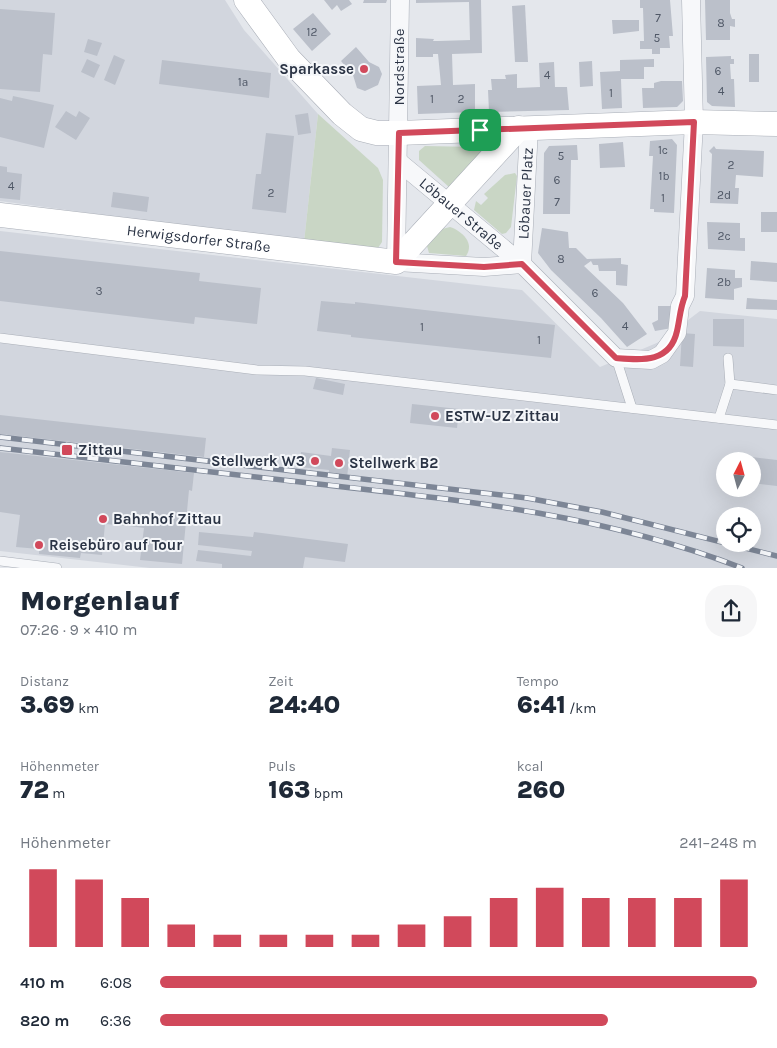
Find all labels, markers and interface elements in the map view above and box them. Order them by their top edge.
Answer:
house number: 7 [655,11,661,25]
house number: 8 [717,16,725,30]
house number: 12 [307,25,318,39]
street label: Nordstraße [390,29,408,105]
house number: 5 [654,31,661,45]
place label: Sparkasse [279,60,354,78]
marker: Sparkasse [358,63,370,75]
house number: 6 [715,64,722,78]
house number: 4 [544,68,551,82]
house number: 1a [238,75,248,89]
house number: 4 [718,84,725,98]
house number: 1 [609,86,613,100]
house number: 1 [430,92,434,106]
house number: 2 [458,92,465,106]
pin [459,109,501,151]
icon: arrive [466,116,494,144]
house number: 1c [658,143,668,157]
street label: Löbauer Platz [514,147,537,240]
house number: 5 [558,149,565,163]
house number: 2 [728,158,735,172]
house number: 1b [658,169,670,183]
house number: 6 [554,173,561,187]
street label: Löbauer Straße [416,174,507,254]
house number: 4 [8,179,15,193]
house number: 2 [268,186,275,200]
house number: 2d [717,188,731,202]
house number: 1 [661,191,665,205]
house number: 7 [554,195,560,209]
street label: Herwigsdorfer Straße [126,221,271,256]
house number: 2c [717,229,731,243]
house number: 8 [557,252,565,266]
house number: 2b [717,275,731,289]
house number: 3 [95,284,103,298]
house number: 6 [592,286,599,300]
house number: 4 [622,319,629,333]
house number: 1 [420,320,424,334]
house number: 1 [537,333,541,347]
place label: ESTW-UZ Zittau [445,407,559,425]
marker: ESTW-UZ Zittau [429,410,441,422]
place label: Zittau [78,441,122,459]
marker: Zittau [60,443,74,457]
place label: Stellwerk W3 [211,452,305,470]
north arrow [716,452,761,498]
map controls [716,452,761,552]
place label: Stellwerk B2 [349,454,438,472]
marker: Stellwerk W3 [309,455,321,467]
marker: Stellwerk B2 [333,457,345,469]
button: locate [716,507,761,552]
place label: Bahnhof Zittau [113,510,222,528]
marker: Bahnhof Zittau [97,513,109,525]
place label: Reisebüro auf Tour [49,536,182,554]
marker: Reisebüro auf Tour [33,539,45,551]
text: Morgenlauf [20,584,180,617]
button: share [705,585,757,637]
text: 07:26 · 9 × 410 m [20,620,137,639]
text: Distanz [20,673,69,690]
text: Zeit [268,673,293,690]
text: Tempo [517,673,559,690]
text: 3.69 [20,690,75,719]
text: 24:40 [268,690,340,719]
text: 6:41 [517,690,566,719]
text: km [75,700,99,717]
text: /km [566,700,596,717]
text: Höhenmeter [20,758,99,775]
text: Puls [268,758,296,775]
text: kcal [517,758,543,775]
text: 72 [20,775,49,804]
text: 163 [268,775,310,804]
text: 260 [517,775,565,804]
text: m [49,785,65,802]
text: bpm [310,785,343,802]
text: Höhenmeter [20,833,110,852]
text: 241–248 m [679,833,757,852]
text: 410 m [20,973,65,992]
text: 6:08 [100,973,132,992]
text: 820 m [20,1011,69,1030]
text: 6:36 [100,1011,131,1030]

